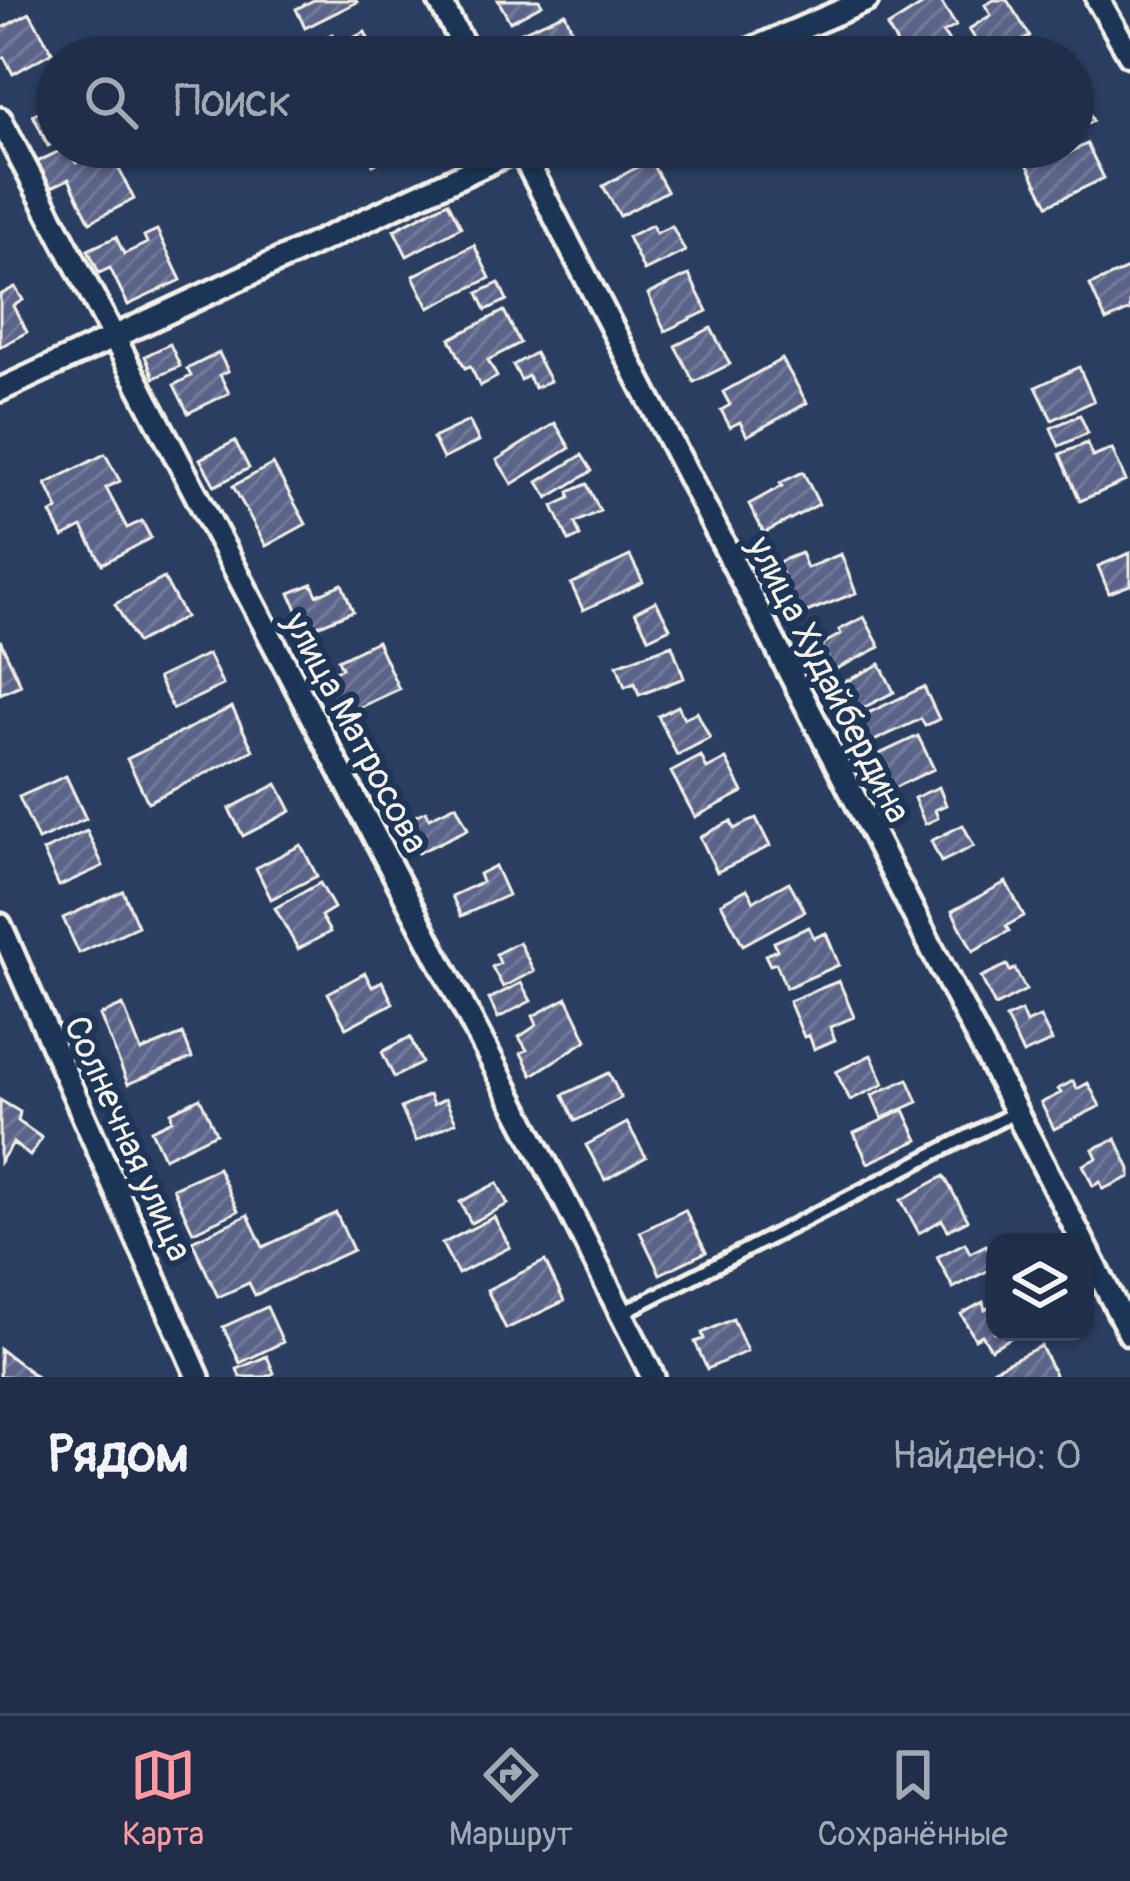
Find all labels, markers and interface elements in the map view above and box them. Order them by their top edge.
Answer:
search box [36,36,1094,168]
icon: search [78,69,144,135]
text: Поиск [174,74,291,130]
street label: улица Худайбердина [737,528,920,830]
street label: улица Матросова [273,604,438,861]
street label: Солнечная улица [53,1009,202,1268]
map controls [986,1233,1094,1341]
button: layers [986,1233,1094,1341]
text: Рядом [48,1423,189,1487]
text: Найдено: 0 [892,1431,1082,1480]
tab: Карта [122,1742,204,1855]
tab: Маршрут [449,1742,573,1855]
tab: Сохранённые [817,1742,1008,1855]

